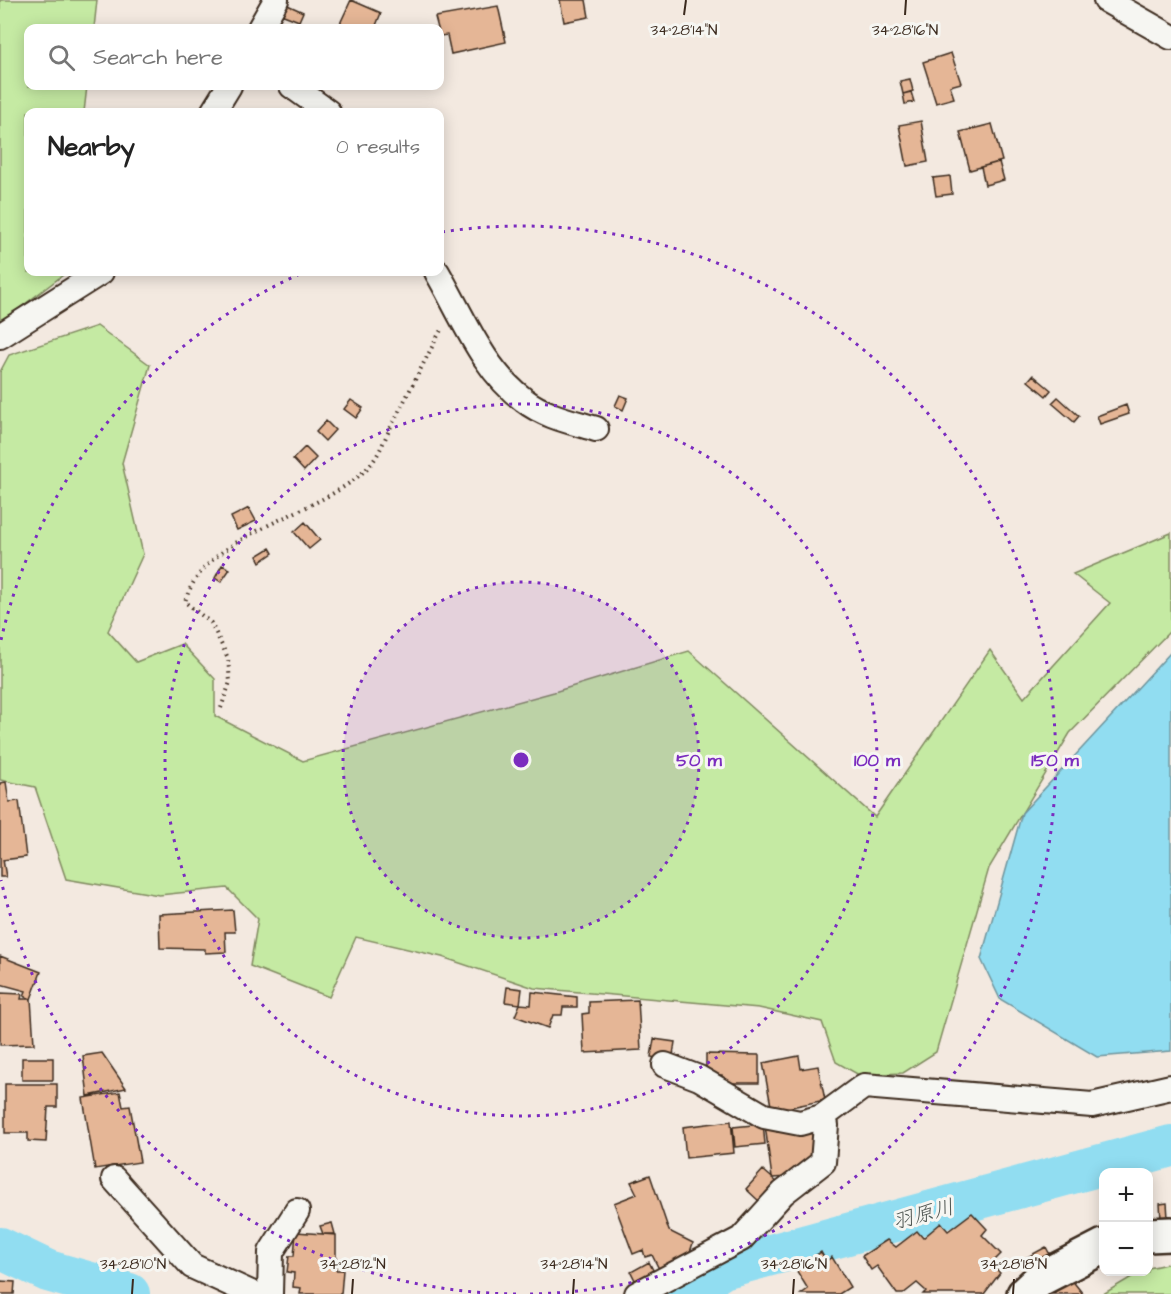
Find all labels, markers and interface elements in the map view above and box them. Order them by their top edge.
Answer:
text: 34°28'14"N [651,20,717,41]
text: 34°28'16"N [872,20,938,41]
search box [24,24,444,90]
icon: search [45,41,78,74]
text: Search here [93,42,223,73]
text: Nearby [48,129,135,165]
text: 0 results [336,133,420,161]
text: 50 m [676,748,723,773]
text: 100 m [854,748,901,773]
text: 150 m [1031,748,1080,773]
centre of rings [511,750,531,770]
map controls [1099,1168,1153,1276]
button: + [1099,1168,1153,1222]
water label: 羽原川 [889,1192,957,1237]
button: − [1099,1222,1153,1276]
text: 34°28'10"N [100,1254,166,1275]
text: 34°28'12"N [320,1254,386,1275]
text: 34°28'14"N [541,1254,607,1275]
text: 34°28'16"N [761,1254,827,1275]
text: 34°28'18"N [981,1254,1047,1275]

